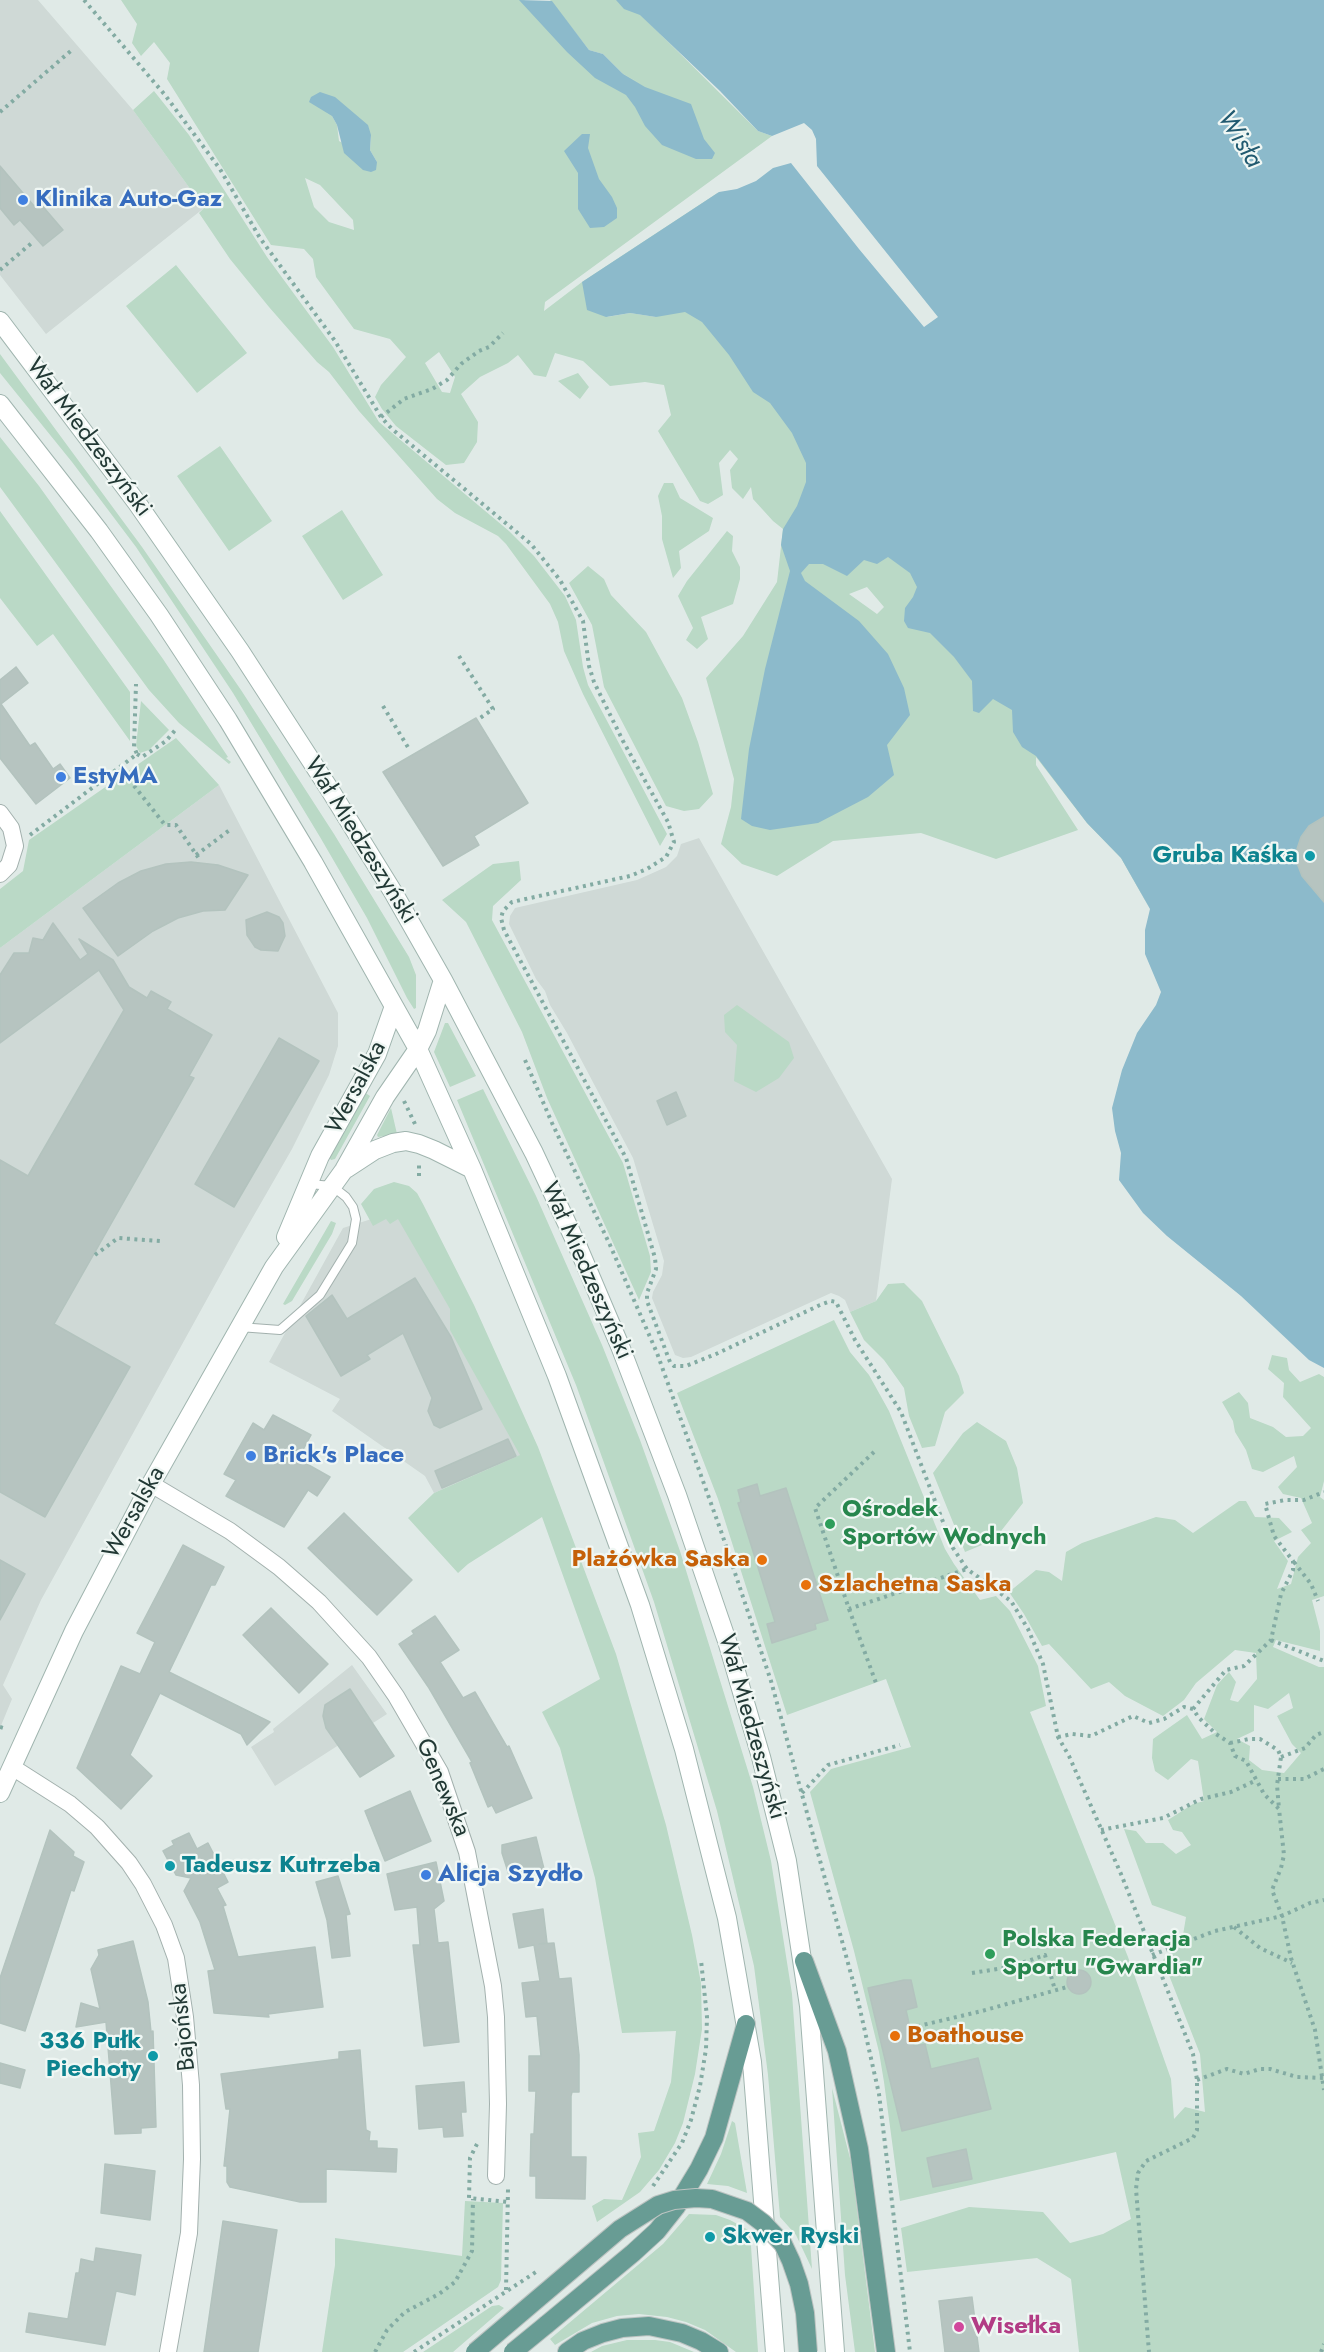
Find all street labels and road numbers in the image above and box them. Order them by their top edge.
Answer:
street label: Wał Miedzeszyński [19,353,157,523]
street label: Wał Miedzeszyński [297,752,423,930]
street label: Wersalska [321,1037,393,1139]
street label: Wał Miedzeszyński [534,1178,638,1364]
street label: Wersalska [98,1462,172,1564]
street label: Wał Miedzeszyński [711,1631,791,1823]
street label: Genewska [408,1735,476,1841]
street label: Bajońska [165,1982,203,2072]

